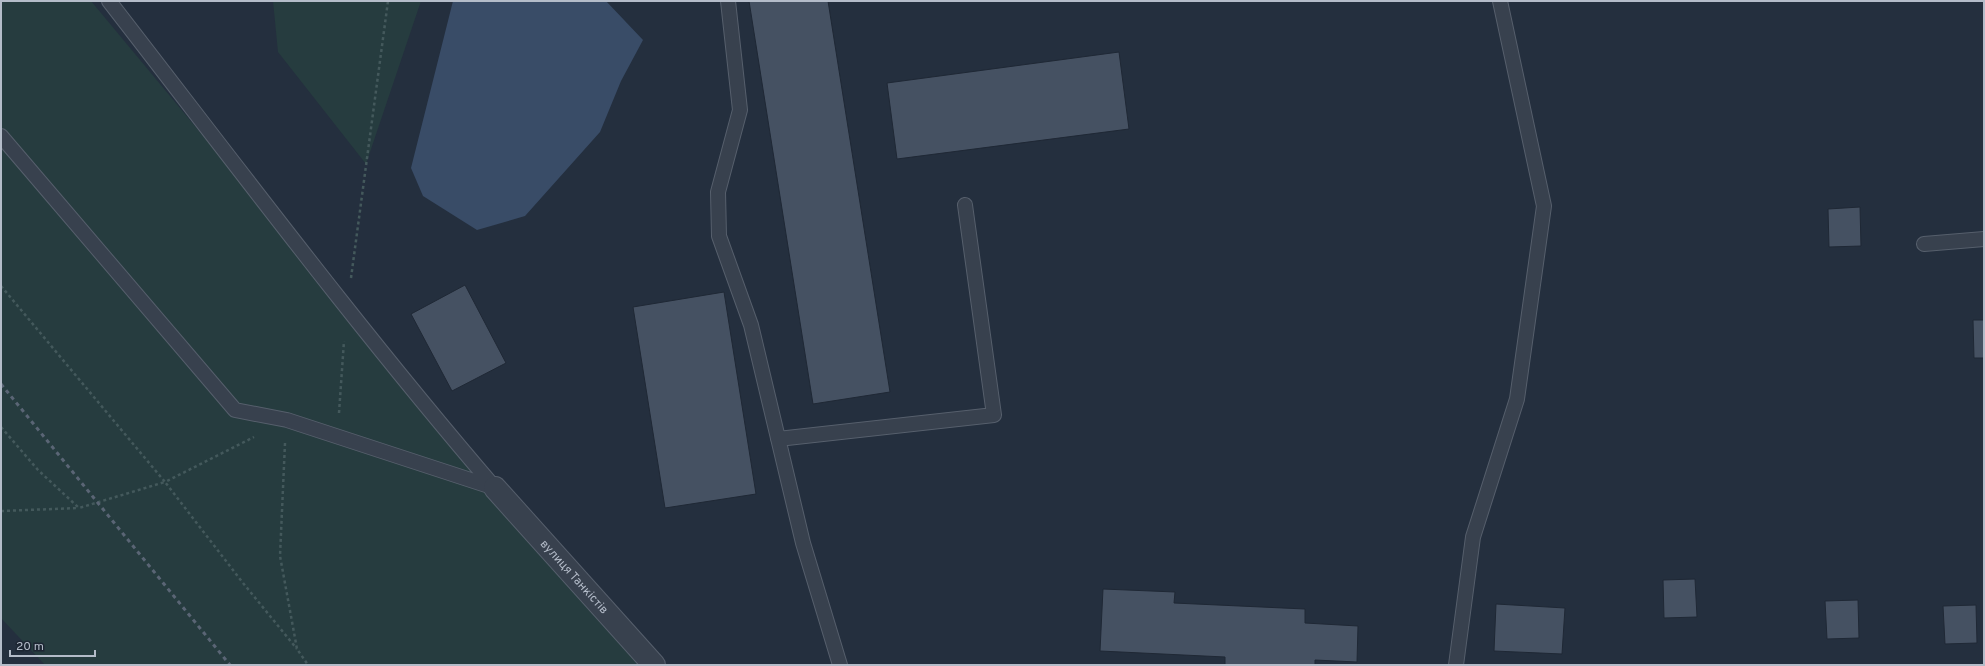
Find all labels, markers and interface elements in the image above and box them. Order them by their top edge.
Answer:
street label: вулиця Танкістів [536,537,611,618]
scale bar [10,632,95,658]
text: 20 m [16,639,44,655]

